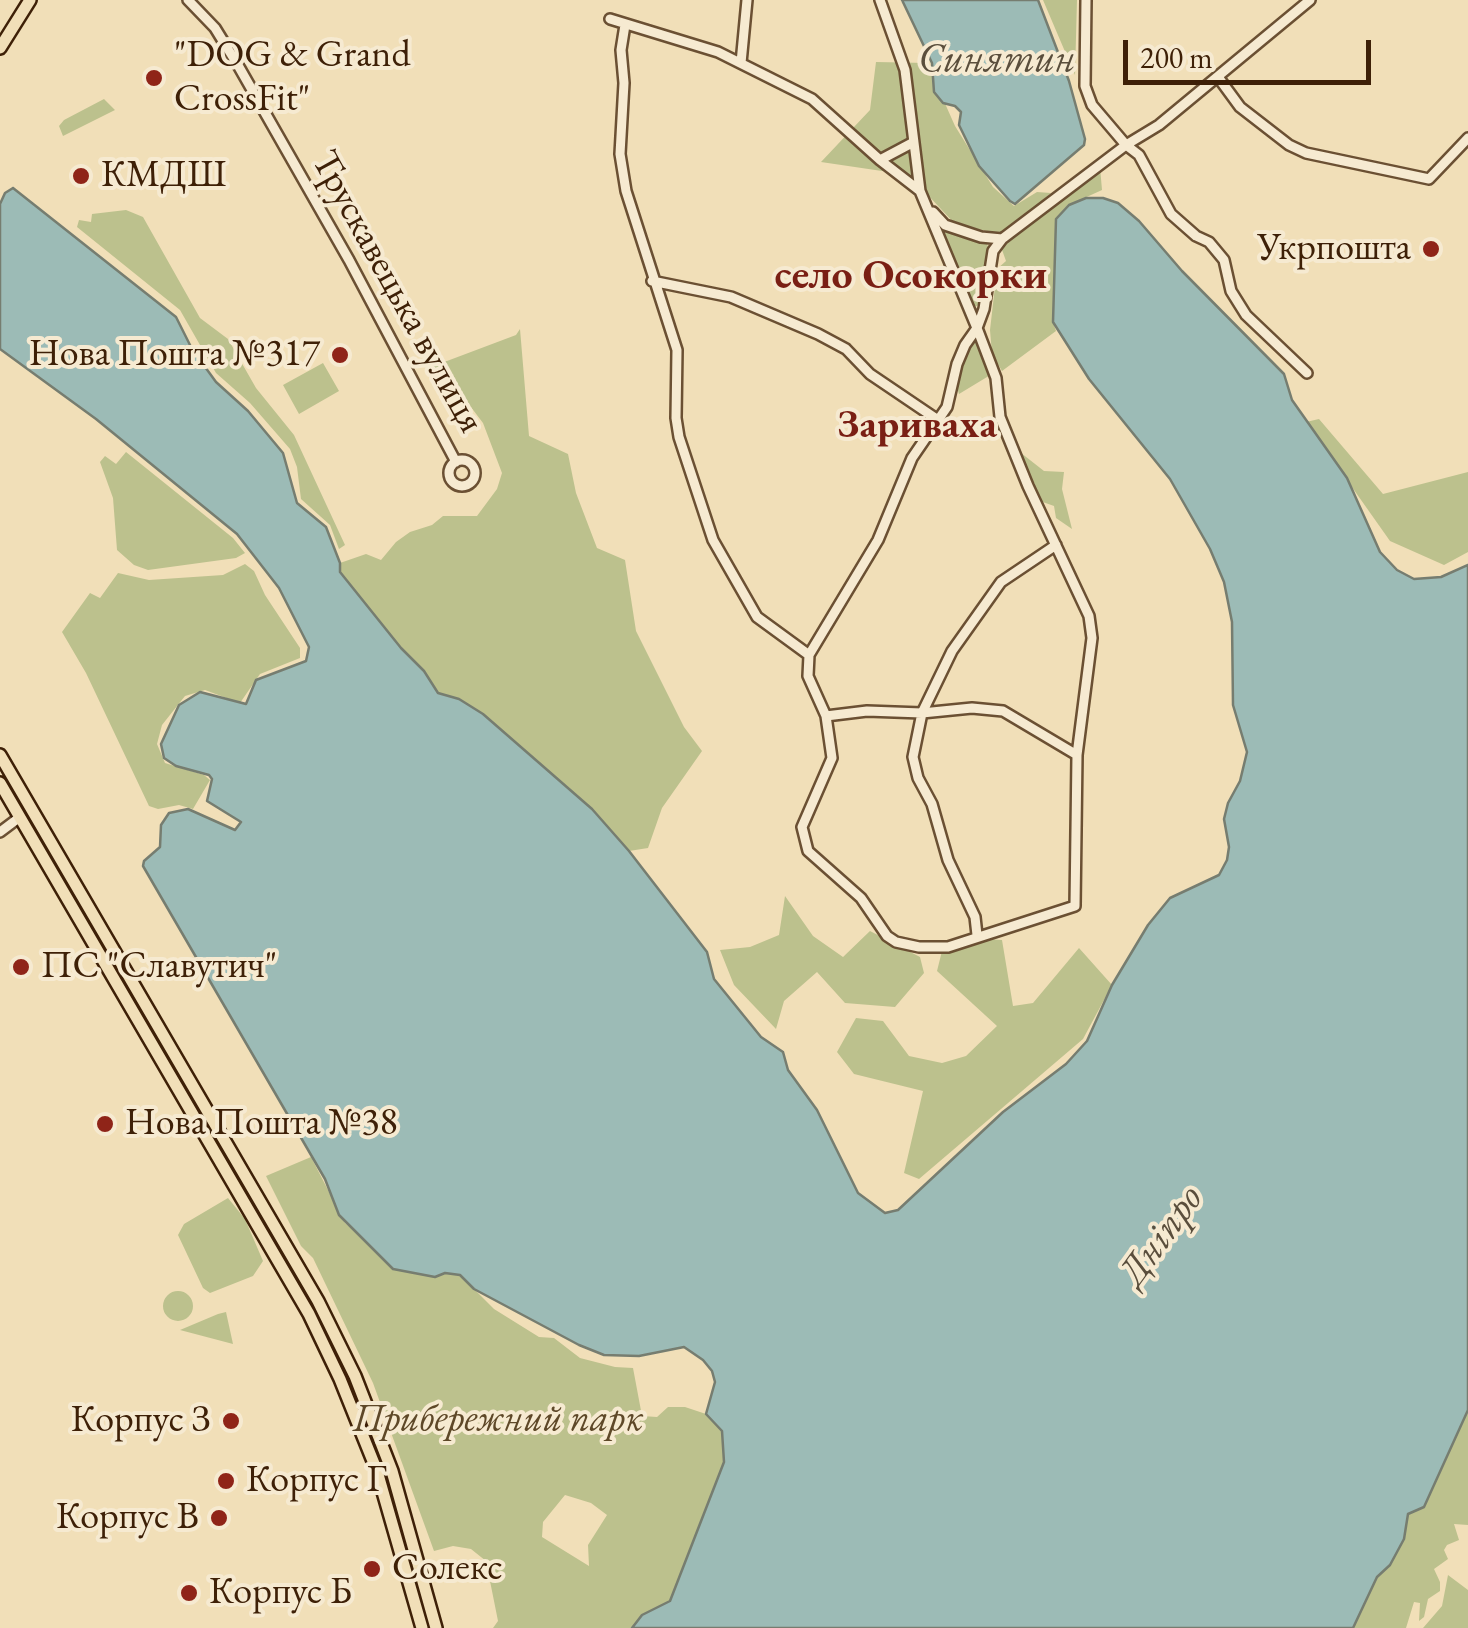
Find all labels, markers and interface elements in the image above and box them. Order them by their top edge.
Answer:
scale bar [1128,20,1376,82]
place label: "DOG & Grand CrossFit" [174,33,411,122]
water label: Синятин [918,36,1076,84]
text: 200 m [1140,38,1213,77]
marker: "DOG & Grand CrossFit" [143,67,165,89]
street label: Трускавецька вулиця [301,143,493,441]
place label: КМДШ [101,153,226,199]
marker: КМДШ [70,165,92,187]
place label: Укрпошта [1257,226,1411,272]
marker: Укрпошта [1420,238,1442,260]
district label: село Осокорки [775,252,1047,302]
place label: Нова Пошта №317 [29,332,320,378]
marker: Нова Пошта №317 [329,344,351,366]
district label: Зариваха [837,402,997,450]
place label: ПС "Славутич" [41,944,277,990]
marker: ПС "Славутич" [10,956,32,978]
place label: Нова Пошта №38 [125,1101,398,1147]
marker: Нова Пошта №38 [94,1113,116,1135]
water label: Дніпро [1110,1177,1214,1295]
park label: Прибережний парк [353,1397,643,1443]
place label: Корпус З [71,1398,211,1444]
marker: Корпус З [220,1410,242,1432]
place label: Корпус Г [246,1458,386,1504]
marker: Корпус Г [215,1470,237,1492]
place label: Корпус В [56,1495,199,1541]
marker: Корпус В [208,1507,230,1529]
place label: Солекс [392,1546,503,1592]
marker: Солекс [361,1558,383,1580]
place label: Корпус Б [209,1570,352,1616]
marker: Корпус Б [178,1582,200,1604]

